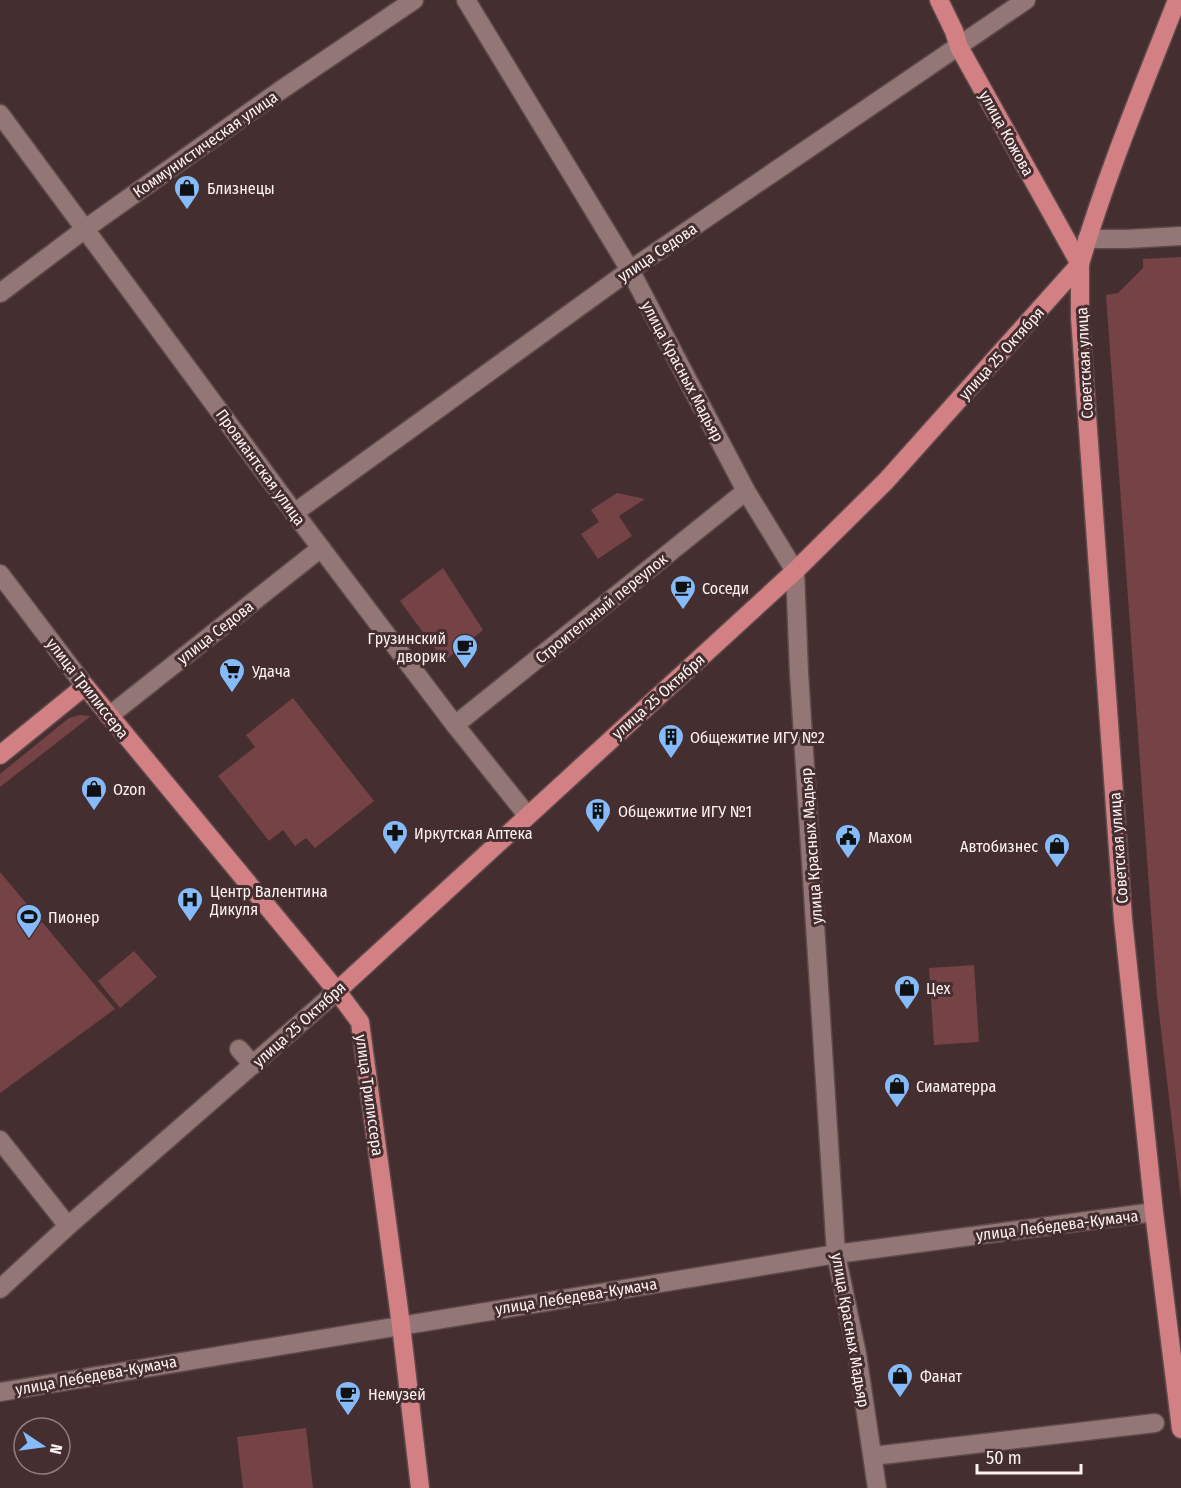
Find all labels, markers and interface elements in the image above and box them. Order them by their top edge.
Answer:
street label: Коммунистическая улица [129,87,281,201]
street label: улица Кожова [975,87,1038,179]
shop icon: Близнецы [172,173,202,211]
place label: Близнецы [207,179,275,198]
street label: улица Седова [614,219,701,286]
street label: улица Красных Мадьяр [637,298,728,445]
street label: улица 25 Октября [955,303,1048,404]
street label: Советская улица [1072,307,1097,419]
street label: Провиантская улица [212,405,309,529]
street label: Строительный переулок [532,549,671,667]
cafe icon: Соседи [668,573,698,611]
place label: Соседи [702,579,749,598]
street label: улица Седова [173,597,257,668]
place label: Грузинский дворик [367,629,446,666]
cafe icon: Грузинский дворик [450,632,480,670]
street label: улица Трилиссера [42,634,133,742]
street label: улица 25 Октября [608,650,709,743]
supermarket icon: Удача [217,656,247,694]
place label: Удача [251,662,291,681]
building icon: Общежитие ИГУ №2 [656,722,686,760]
place label: Общежитие ИГУ №2 [690,728,825,747]
street label: улица Красных Мадьяр [797,767,826,925]
shop icon: Ozon [79,774,109,812]
place label: Ozon [113,780,146,799]
street label: Советская улица [1105,791,1132,904]
building icon: Общежитие ИГУ №1 [583,796,613,834]
place label: Общежитие ИГУ №1 [618,802,752,821]
pharmacy icon: Иркутская Аптека [380,818,410,856]
public building icon: Махом [833,822,863,860]
place label: Иркутская Аптека [414,824,533,843]
place label: Махом [868,828,912,847]
shop icon: Автобизнес [1042,831,1072,869]
place label: Автобизнес [960,837,1038,856]
place label: Центр Валентина Дикуля [209,882,328,919]
hospital icon: Центр Валентина Дикуля [175,885,205,923]
sports icon: Пионер [14,902,44,940]
place label: Пионер [48,908,100,927]
shop icon: Цех [892,973,922,1011]
street label: улица 25 Октября [249,978,350,1071]
place label: Цех [926,979,950,998]
street label: улица Трилиссера [352,1033,387,1157]
shop icon: Сиаматерра [882,1071,912,1109]
place label: Сиаматерра [916,1077,996,1096]
street label: улица Лебедева-Кумача [975,1206,1139,1245]
street label: улица Красных Мадьяр [828,1251,873,1409]
street label: улица Лебедева-Кумача [494,1274,658,1319]
street label: улица Лебедева-Кумача [14,1352,178,1399]
shop icon: Фанат [885,1361,915,1399]
place label: Фанат [920,1367,963,1386]
cafe icon: Немузей [333,1379,363,1417]
place label: Немузей [368,1385,426,1404]
north arrow [12,1416,72,1476]
scale bar [977,1437,1080,1475]
text: N [46,1442,66,1456]
text: 50 m [986,1447,1022,1469]

